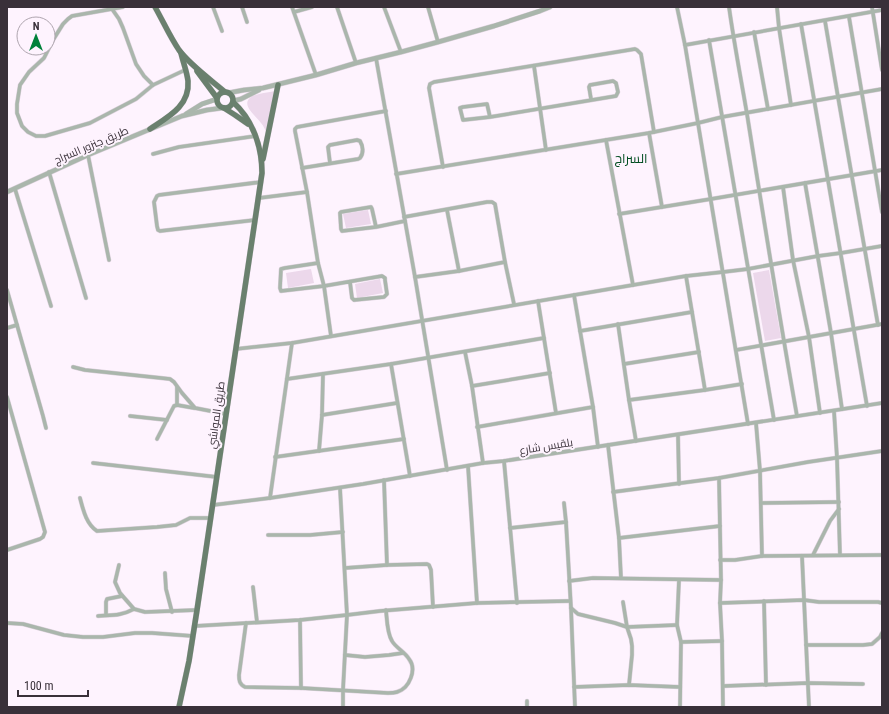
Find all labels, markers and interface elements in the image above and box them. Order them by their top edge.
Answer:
north arrow [16,16,56,56]
text: N [33,20,40,33]
street label: طريق جنزور السراج [52,124,131,168]
district label: السراج [615,151,647,167]
street label: طريق المواشي [205,380,229,450]
street label: بلقيس شارع [518,436,574,458]
scale bar [18,672,88,698]
text: 100 m [24,679,54,693]

